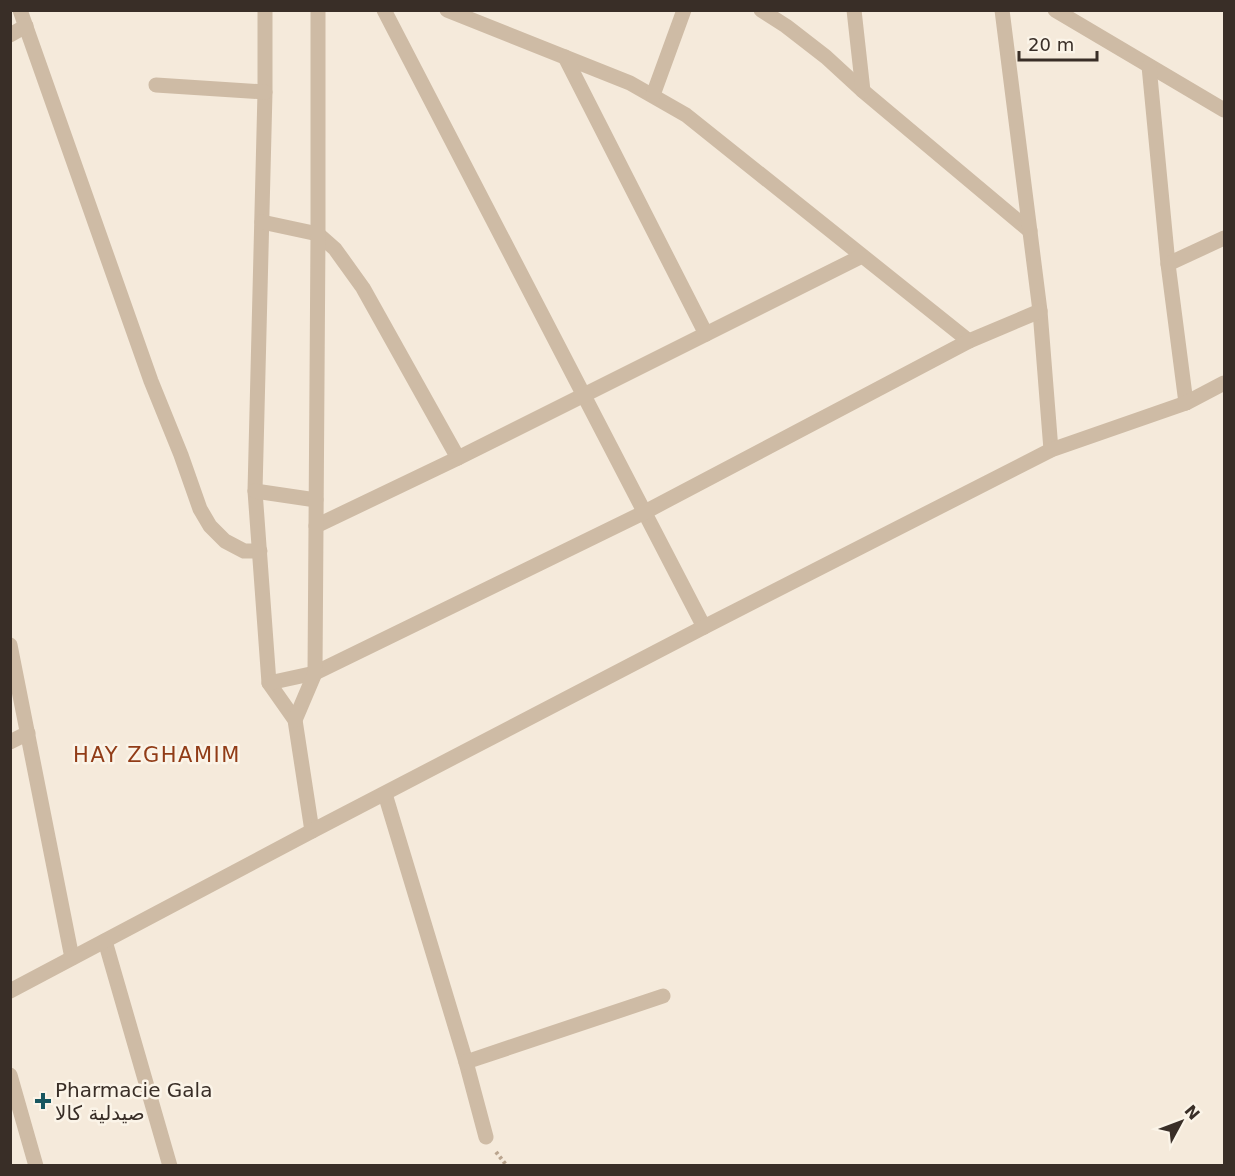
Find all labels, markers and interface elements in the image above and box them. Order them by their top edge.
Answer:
scale bar [1019,24,1097,62]
text: 20 m [1028,34,1074,55]
district label: HAY ZGHAMIM [73,743,241,767]
place label: Pharmacie Gala صيدلية كالا [55,1078,212,1125]
north arrow [1151,1092,1211,1152]
marker: Pharmacie Gala صيدلية كالا [36,1094,50,1108]
text: N [1180,1101,1204,1124]

